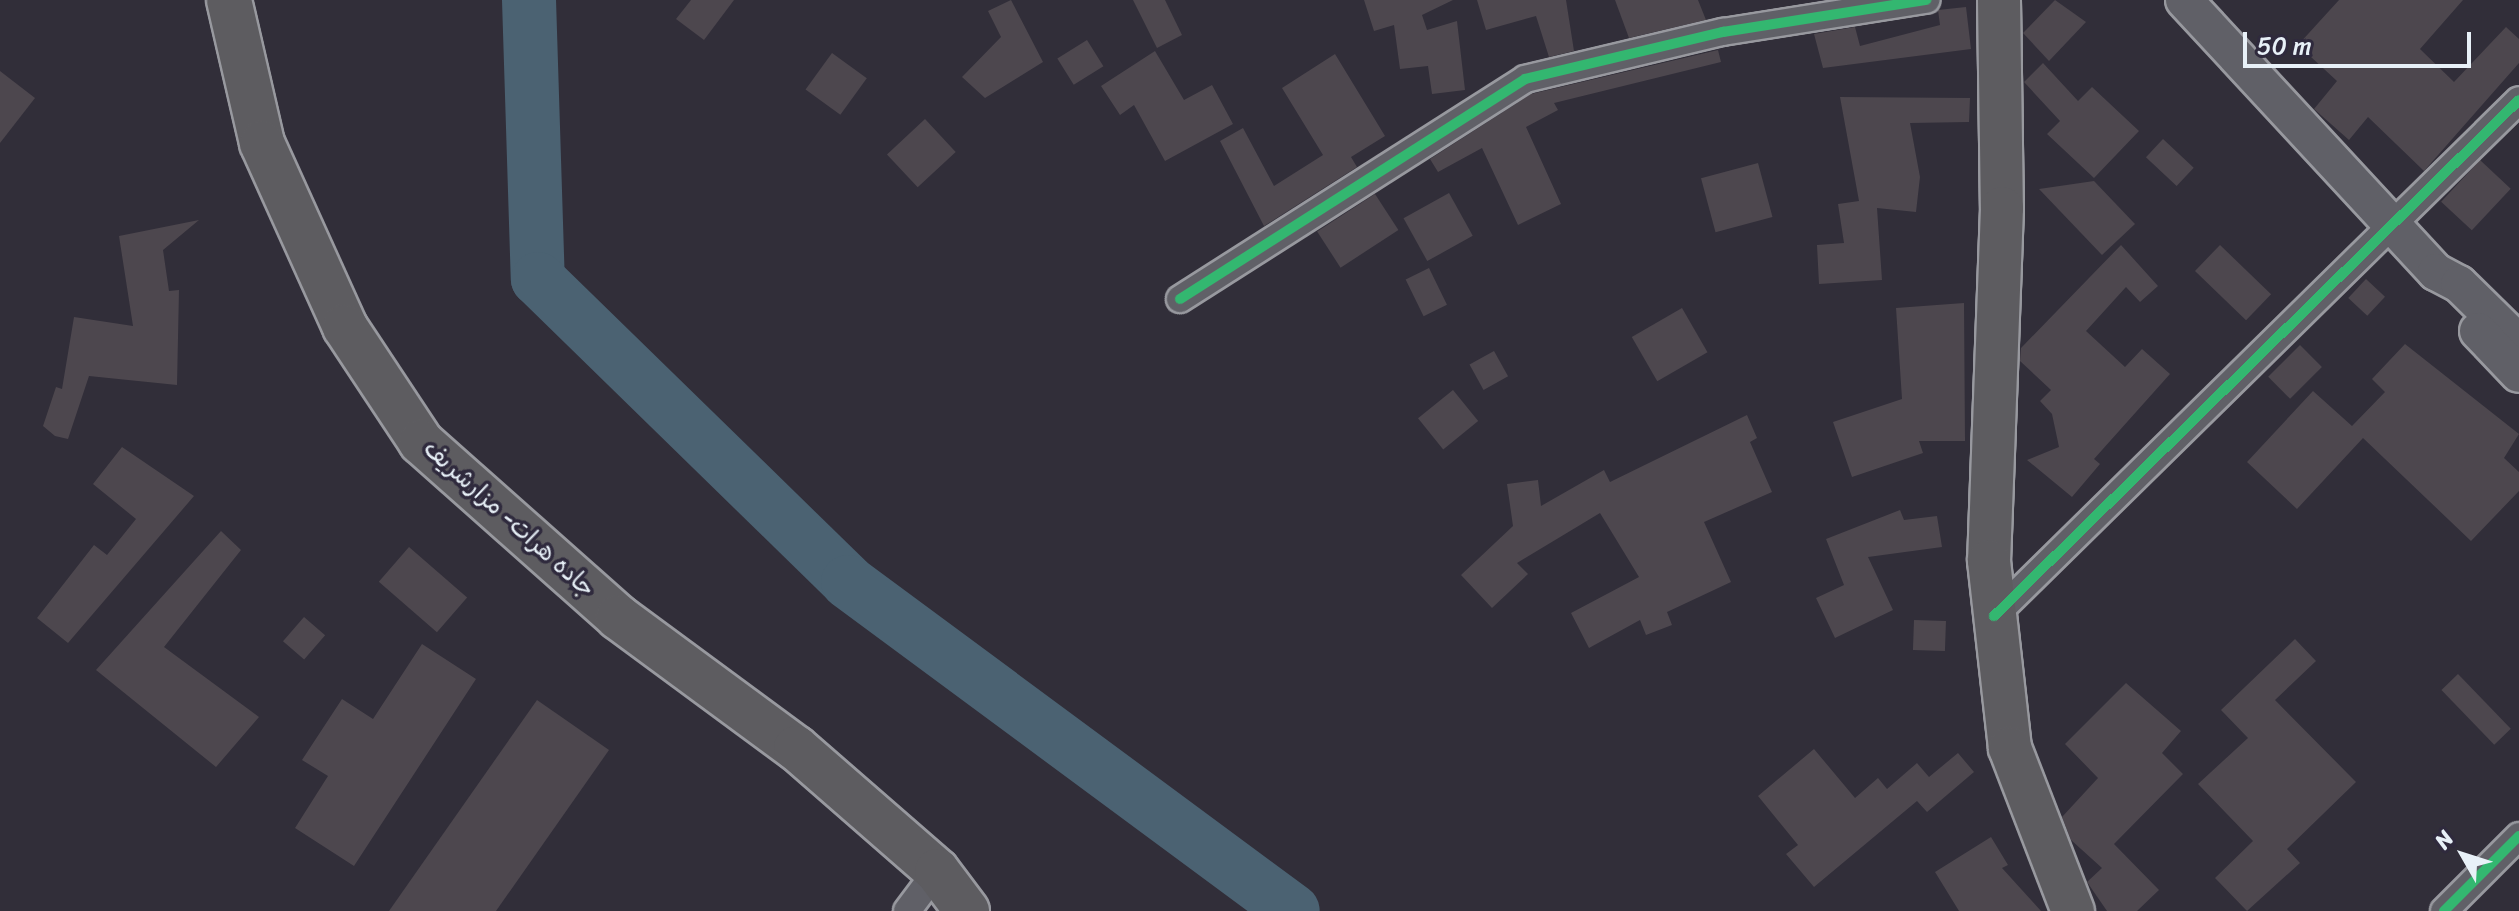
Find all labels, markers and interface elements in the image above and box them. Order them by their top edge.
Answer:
scale bar [2247,16,2475,66]
text: 50 m [2257,25,2312,67]
street label: جاده هرات- مزارشریف [417,434,601,604]
north arrow [2423,815,2503,895]
text: N [2424,821,2464,858]

